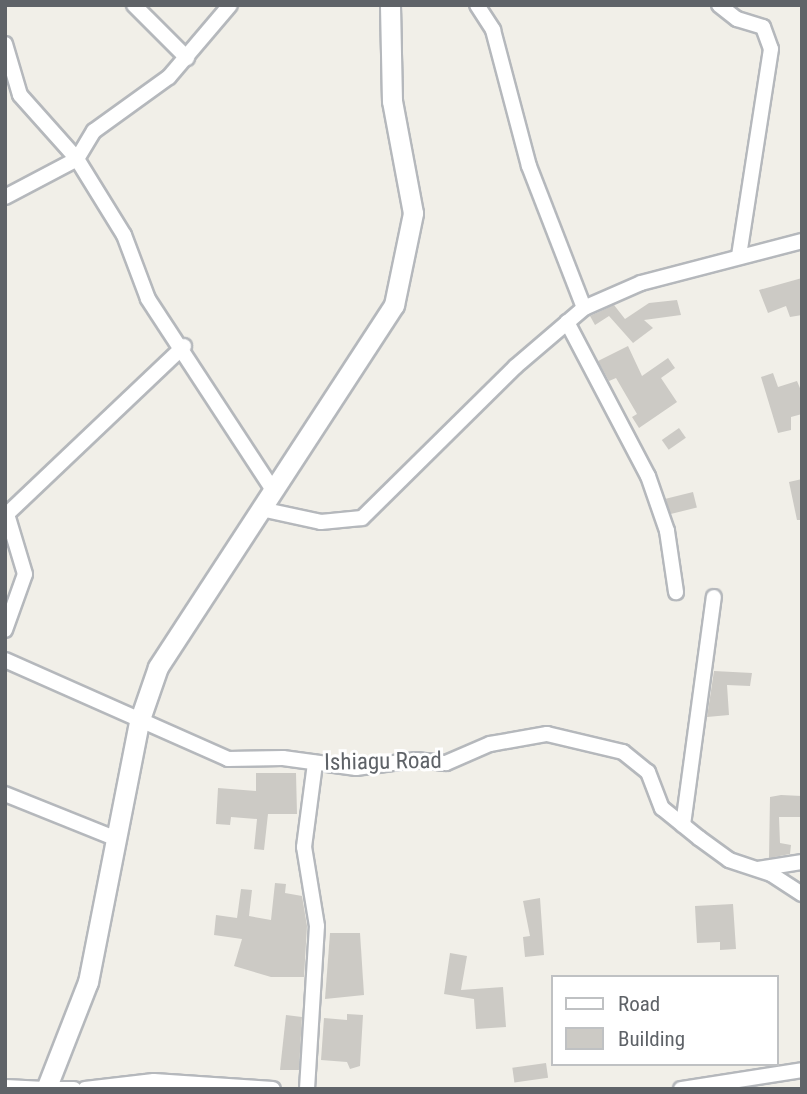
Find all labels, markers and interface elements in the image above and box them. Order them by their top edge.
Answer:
street label: Ishiagu Road [324,747,442,777]
legend [552,975,779,1066]
text: Road [618,992,660,1016]
text: Building [618,1027,685,1051]

